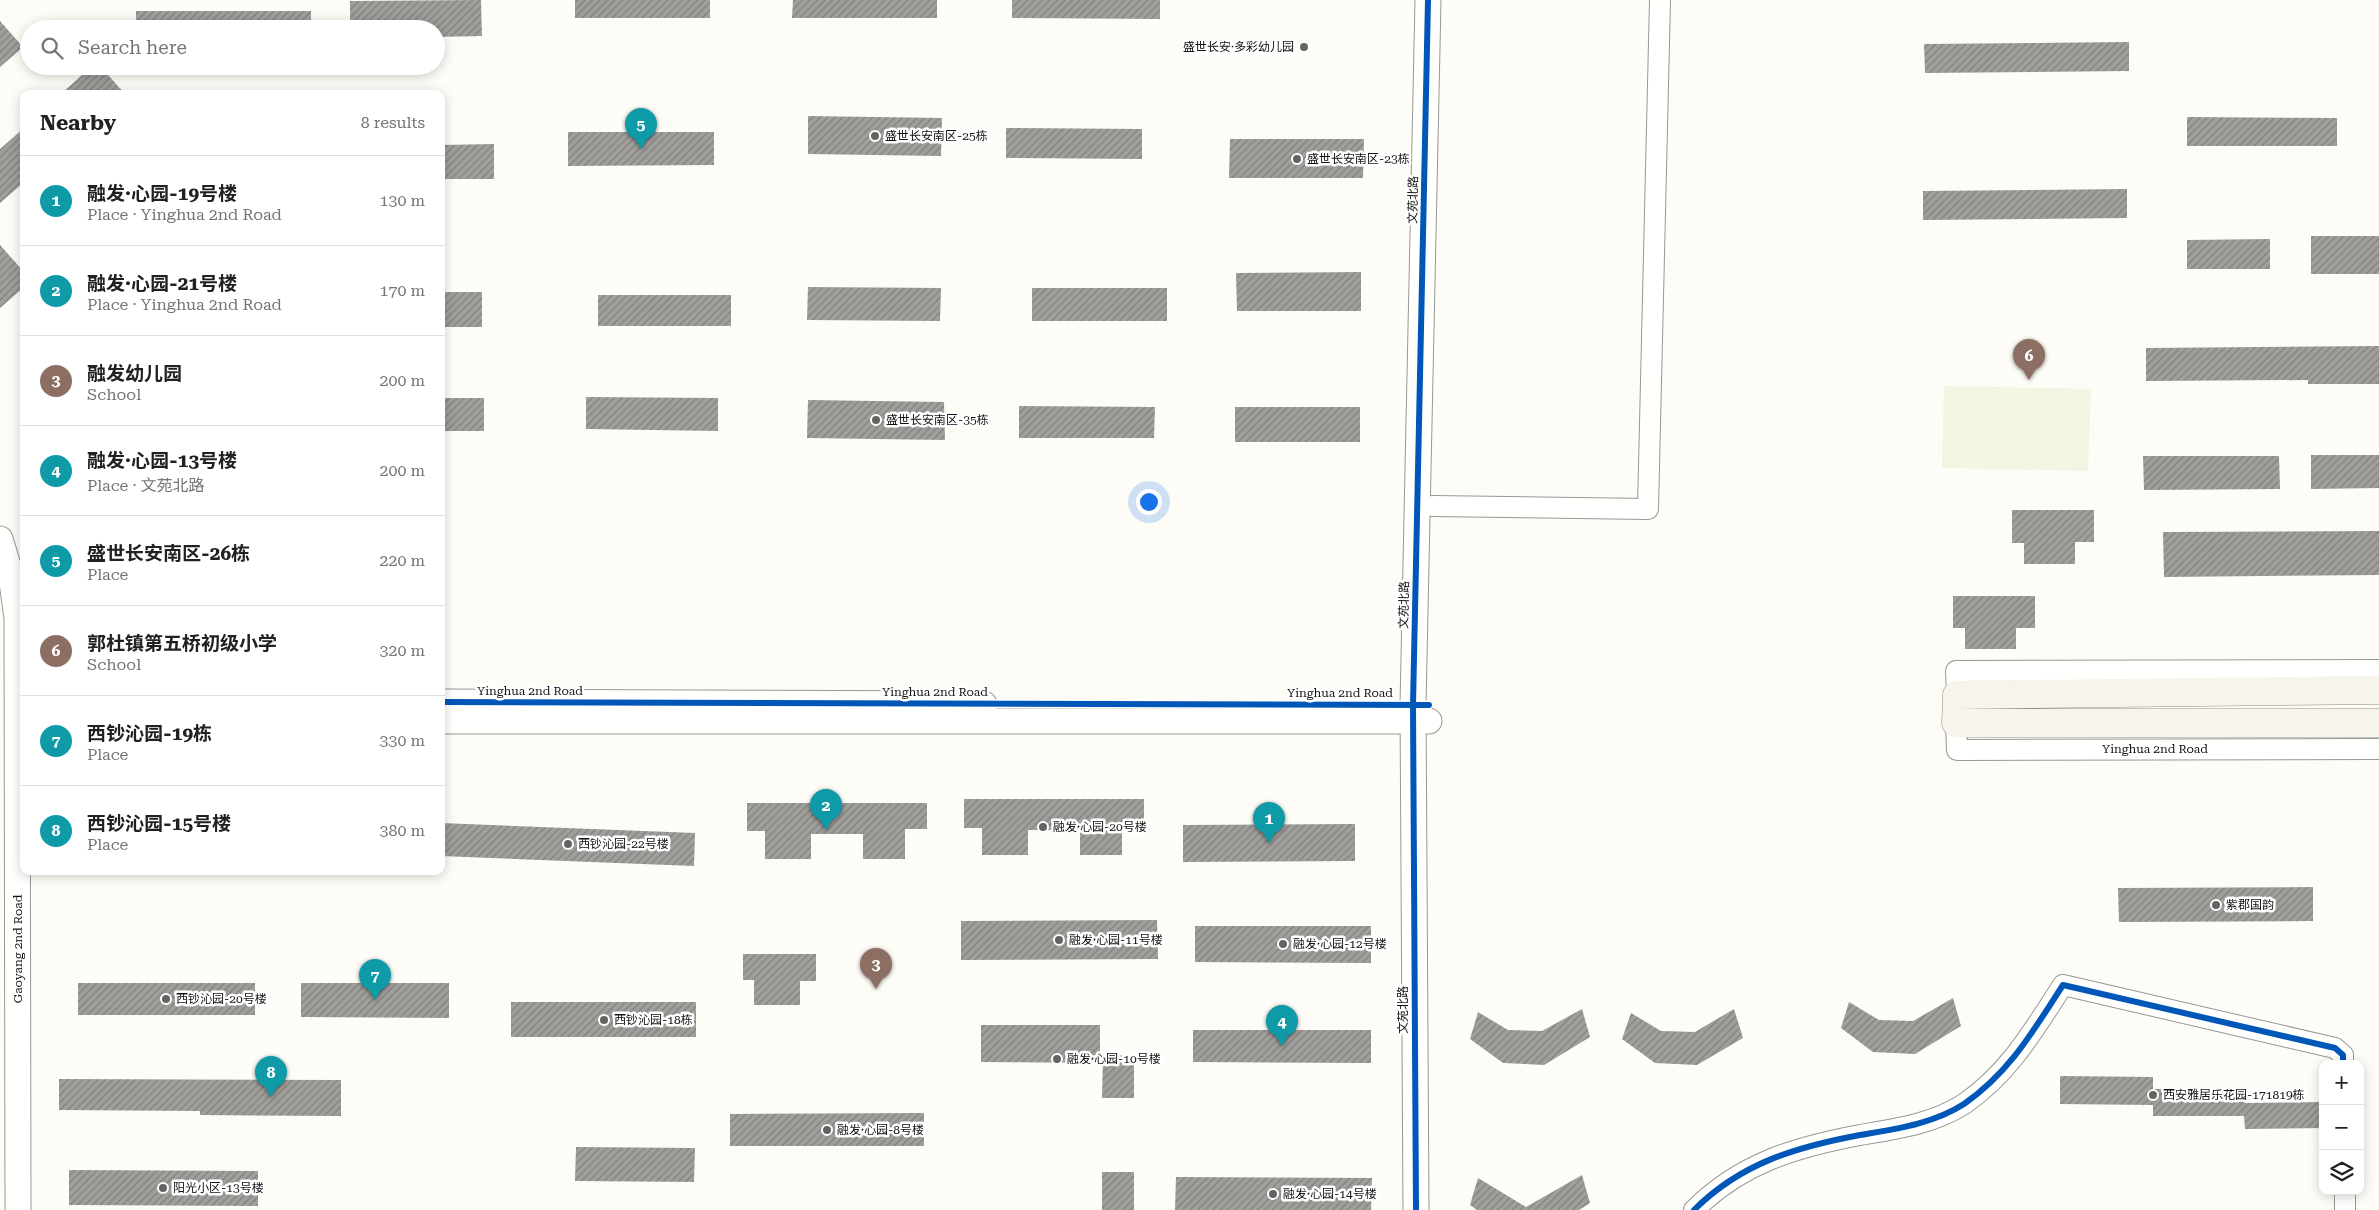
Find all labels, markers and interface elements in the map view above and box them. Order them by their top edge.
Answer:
search box [20,20,445,75]
icon: search [38,34,66,62]
text: Search here [78,36,187,59]
place label: 盛世长安·多彩幼儿园 [1183,40,1294,54]
marker: 盛世长安·多彩幼儿园 [1298,41,1310,53]
pin: 5 [625,108,657,149]
text: Nearby [40,111,116,135]
text: 8 results [361,113,425,132]
place label: 盛世长安南区-25栋 [885,129,988,143]
marker: 盛世长安南区-25栋 [869,130,881,142]
place label: 盛世长安南区-23栋 [1307,152,1410,166]
marker: 盛世长安南区-23栋 [1291,153,1303,165]
street label: 文苑北路 [1406,176,1420,224]
text: 融发·心园-19号楼 [87,182,237,205]
text: 1 [52,191,60,210]
text: 130 m [379,191,425,210]
text: Place · Yinghua 2nd Road [87,205,282,224]
text: 融发·心园-21号楼 [87,272,237,295]
text: 2 [52,281,60,300]
text: 170 m [379,281,425,300]
text: Place · Yinghua 2nd Road [87,295,282,314]
pin: 6 [2013,339,2045,380]
text: 融发幼儿园 [87,362,182,385]
text: 3 [52,371,60,390]
text: 200 m [379,371,425,390]
text: School [87,385,141,404]
place label: 盛世长安南区-35栋 [886,413,989,427]
marker: 盛世长安南区-35栋 [870,414,882,426]
text: 融发·心园-13号楼 [87,449,237,472]
text: 4 [52,461,60,480]
text: 200 m [379,461,425,480]
text: Place · 文苑北路 [87,476,205,495]
your location [1136,489,1162,515]
text: 盛世长安南区-26栋 [87,542,250,565]
text: 5 [52,551,60,570]
text: 220 m [379,551,425,570]
text: Place [87,565,128,584]
street label: 文苑北路 [1397,581,1411,629]
text: 郭杜镇第五桥初级小学 [87,632,277,655]
text: 6 [52,641,60,660]
text: 320 m [379,641,425,660]
text: School [87,655,141,674]
street label: Yinghua 2nd Road [477,684,583,698]
street label: Yinghua 2nd Road [882,685,988,699]
street label: Yinghua 2nd Road [1287,686,1393,700]
text: 西钞沁园-19栋 [87,722,212,745]
text: 7 [52,731,60,750]
text: 330 m [379,731,425,750]
street label: Yinghua 2nd Road [2102,742,2208,756]
text: Place [87,745,128,764]
pin: 2 [810,789,842,830]
pin: 1 [1253,802,1285,843]
text: 西钞沁园-15号楼 [87,812,231,835]
place label: 融发·心园-20号楼 [1053,820,1147,834]
text: 8 [52,821,60,840]
text: 380 m [379,821,425,840]
marker: 融发·心园-20号楼 [1037,821,1049,833]
text: Place [87,835,128,854]
place label: 西钞沁园-22号楼 [578,837,669,851]
marker: 西钞沁园-22号楼 [562,838,574,850]
street label: Gaoyang 2nd Road [11,894,25,1003]
place label: 紫郡国韵 [2226,898,2274,912]
marker: 紫郡国韵 [2210,899,2222,911]
place label: 融发·心园-11号楼 [1069,933,1163,947]
marker: 融发·心园-11号楼 [1053,934,1065,946]
place label: 融发·心园-12号楼 [1293,937,1387,951]
marker: 融发·心园-12号楼 [1277,938,1289,950]
pin: 3 [860,948,892,989]
pin: 7 [359,959,391,1000]
street label: 文苑北路 [1396,986,1410,1034]
place label: 西钞沁园-20号楼 [176,992,267,1006]
marker: 西钞沁园-20号楼 [160,993,172,1005]
pin: 4 [1266,1005,1298,1046]
place label: 西钞沁园-18栋 [614,1013,693,1027]
marker: 西钞沁园-18栋 [598,1014,610,1026]
place label: 融发·心园-10号楼 [1067,1052,1161,1066]
marker: 融发·心园-10号楼 [1051,1053,1063,1065]
pin: 8 [255,1056,287,1097]
map controls [2319,1060,2364,1195]
button: + [2319,1060,2364,1105]
place label: 西安雅居乐花园-171819栋 [2163,1088,2305,1102]
marker: 西安雅居乐花园-171819栋 [2147,1089,2159,1101]
button: − [2319,1105,2364,1150]
place label: 融发·心园-8号楼 [837,1123,924,1137]
marker: 融发·心园-8号楼 [821,1124,833,1136]
button: layers [2319,1150,2364,1195]
place label: 阳光小区-13号楼 [173,1181,264,1195]
marker: 阳光小区-13号楼 [157,1182,169,1194]
place label: 融发·心园-14号楼 [1283,1187,1377,1201]
marker: 融发·心园-14号楼 [1267,1188,1279,1200]

